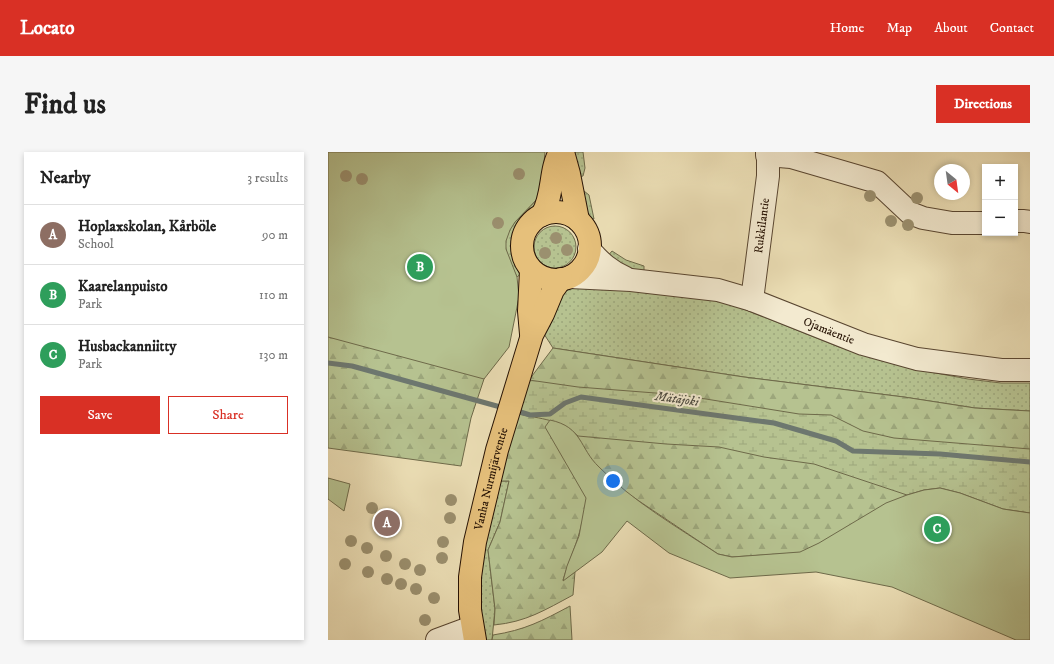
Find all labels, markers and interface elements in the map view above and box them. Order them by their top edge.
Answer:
text: Locato [20,17,75,40]
text: Home [830,19,864,37]
text: Map [886,19,912,37]
text: About [934,19,968,37]
text: Contact [990,19,1034,37]
button: Directions [936,85,1030,123]
text: Find us [24,87,106,122]
north arrow [934,164,970,200]
map controls [982,164,1018,236]
button: + [982,164,1018,200]
text: Nearby [40,167,90,189]
text: 3 results [247,170,288,186]
street label: Rukkilantie [751,197,773,254]
button: − [982,200,1018,236]
text: Hoplaxskolan, Kårböle [78,217,216,236]
text: A [49,227,57,243]
text: 90 m [262,227,288,243]
text: School [78,236,114,252]
pin: B [407,252,433,282]
text: Kaarelanpuisto [78,277,168,296]
text: B [49,287,57,303]
text: 110 m [259,287,288,303]
text: Park [78,296,102,312]
street label: Ojamäentie [801,314,857,347]
text: Husbackanniitty [78,337,176,356]
text: C [49,347,57,363]
text: 130 m [259,347,288,363]
text: Park [78,356,102,372]
water label: Mätäjoki [653,388,701,410]
button: Save [40,396,160,434]
button: Share [168,396,288,434]
street label: Vanha Nurmijärventie [470,426,511,532]
your location [603,471,623,491]
pin: A [374,508,400,538]
pin: C [924,514,950,544]

